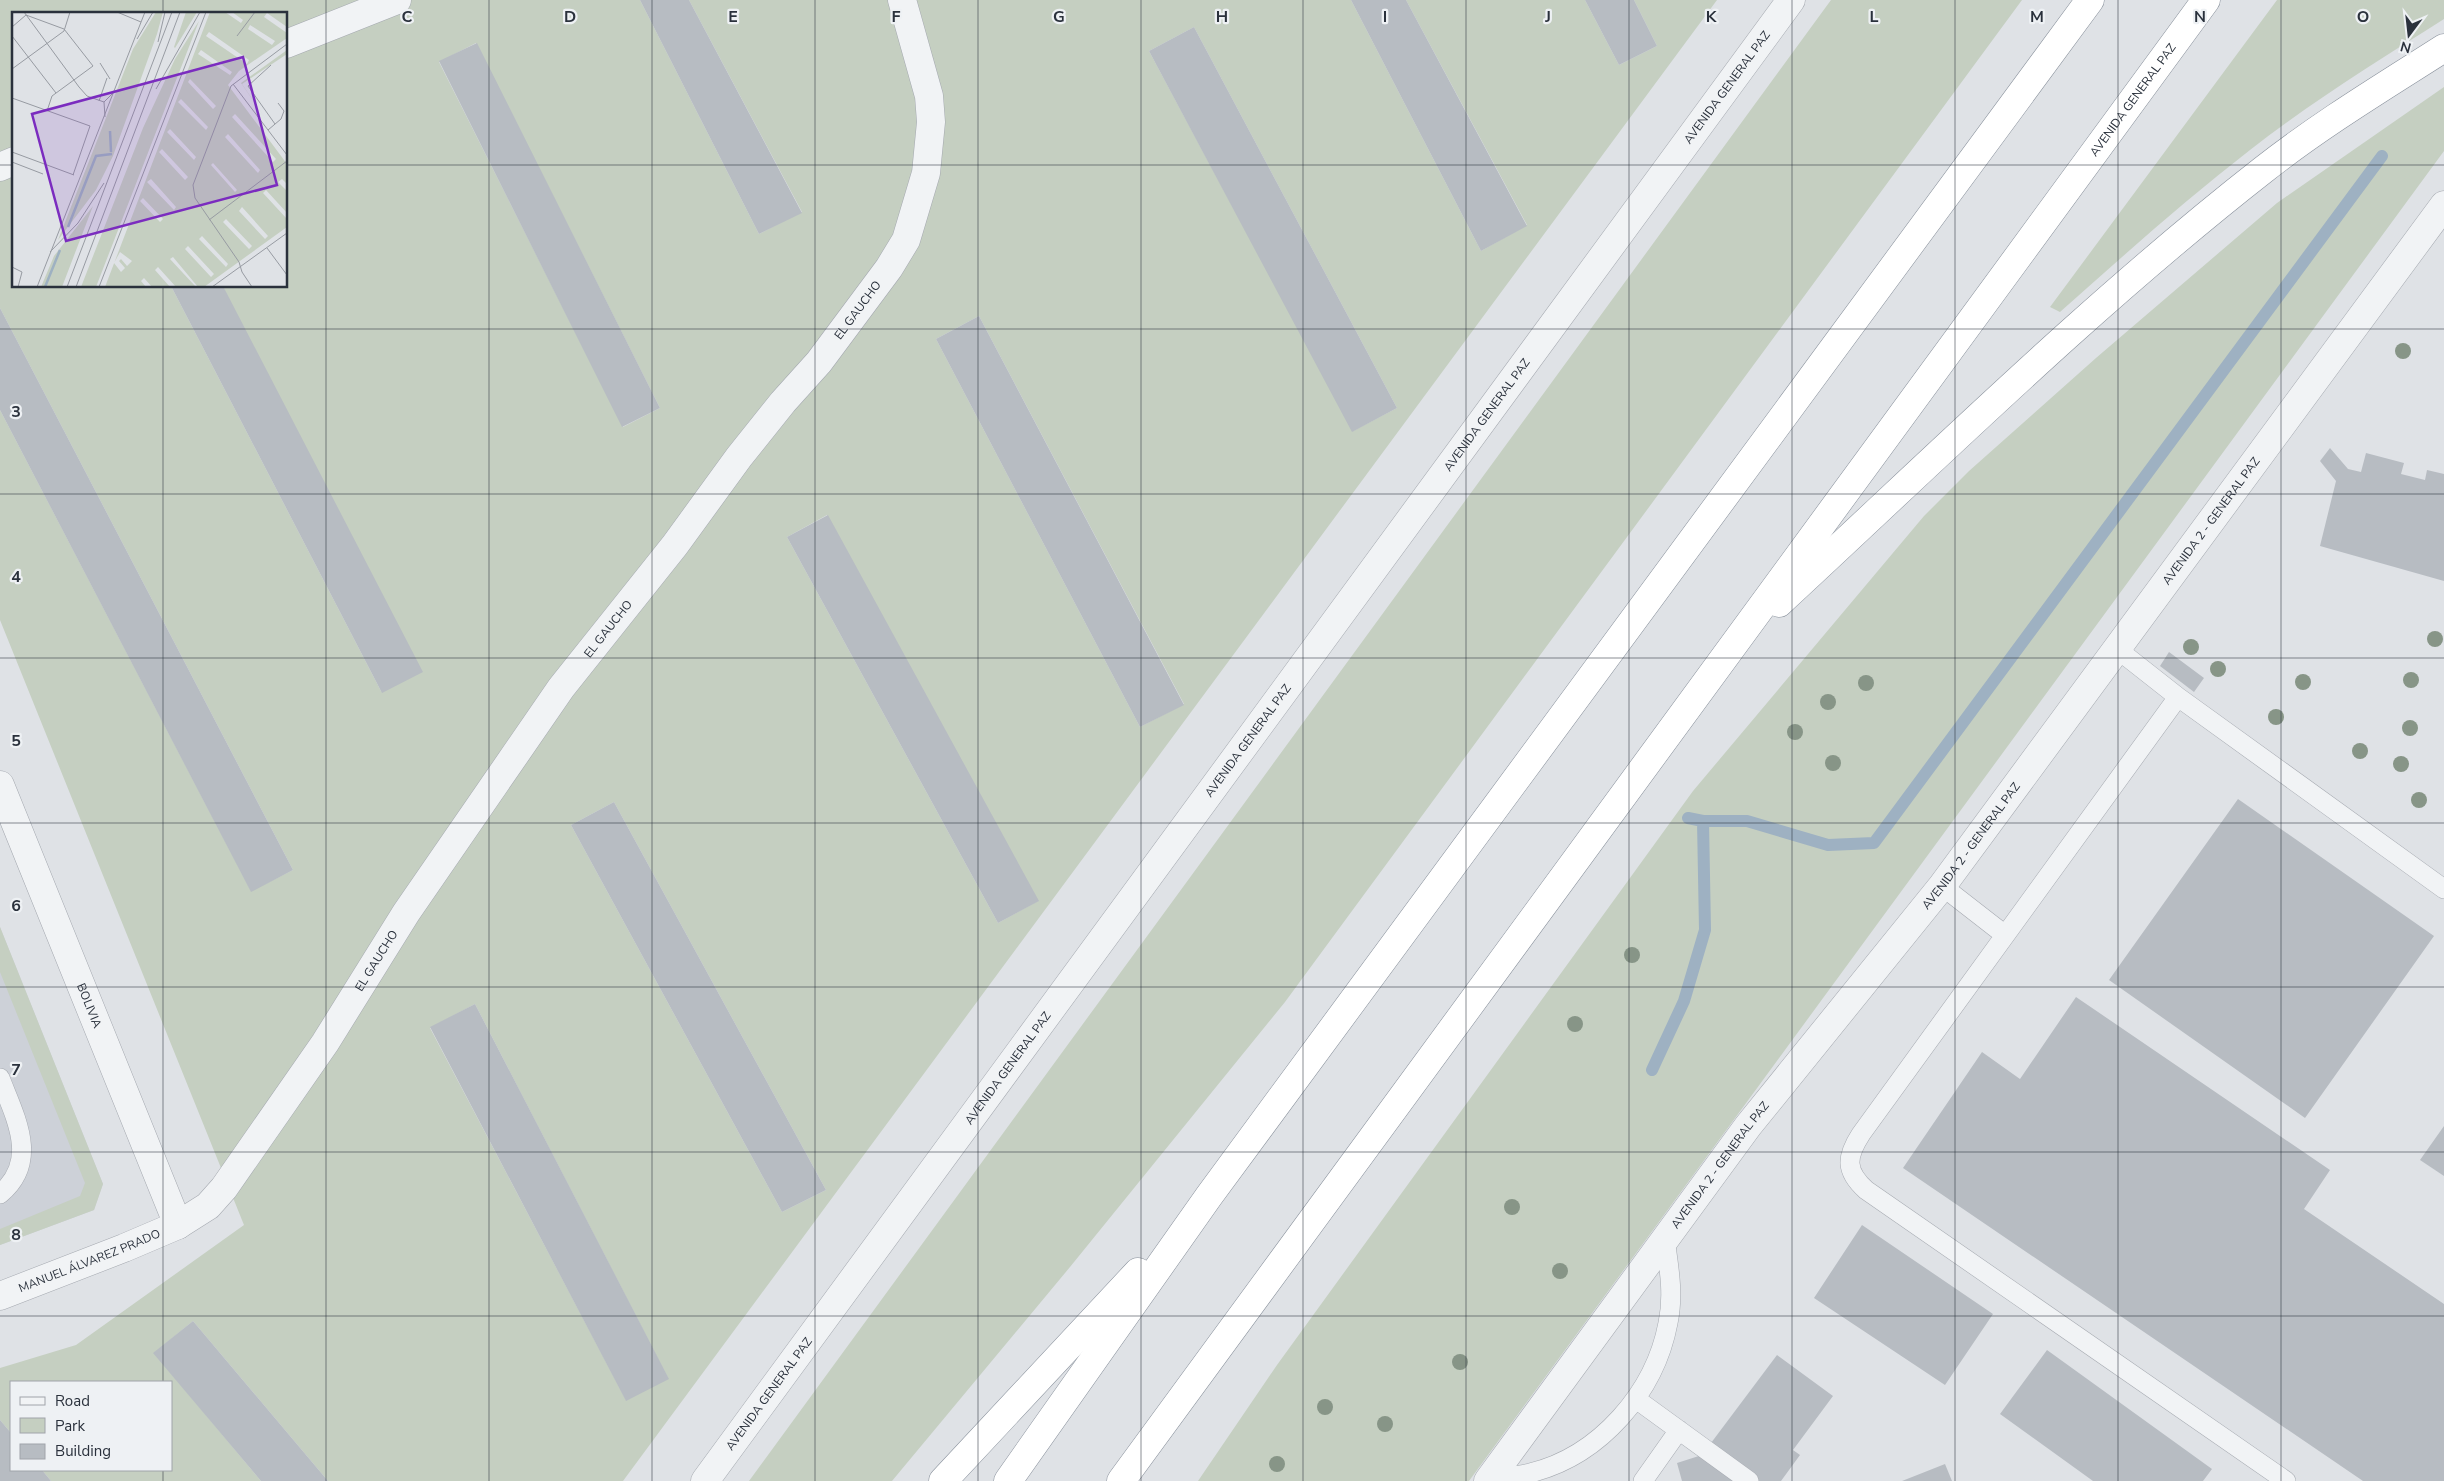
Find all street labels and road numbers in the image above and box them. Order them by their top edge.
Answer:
street label: AVENIDA GENERAL PAZ [1680,28,1774,147]
street label: AVENIDA GENERAL PAZ [2086,40,2180,160]
street label: EL GAUCHO [831,278,885,343]
street label: AVENIDA GENERAL PAZ [1440,355,1534,475]
street label: AVENIDA 2 - GENERAL PAZ [2159,454,2263,588]
street label: EL GAUCHO [580,597,636,661]
street label: AVENIDA GENERAL PAZ [1201,681,1295,800]
street label: AVENIDA 2 - GENERAL PAZ [1918,779,2024,913]
street label: EL GAUCHO [351,927,401,994]
street label: BOLIVIA [73,981,106,1031]
street label: AVENIDA GENERAL PAZ [961,1008,1055,1128]
street label: AVENIDA 2 - GENERAL PAZ [1667,1098,1773,1232]
street label: MANUEL ÁLVAREZ PRADO [16,1225,163,1296]
street label: AVENIDA GENERAL PAZ [722,1334,816,1454]

